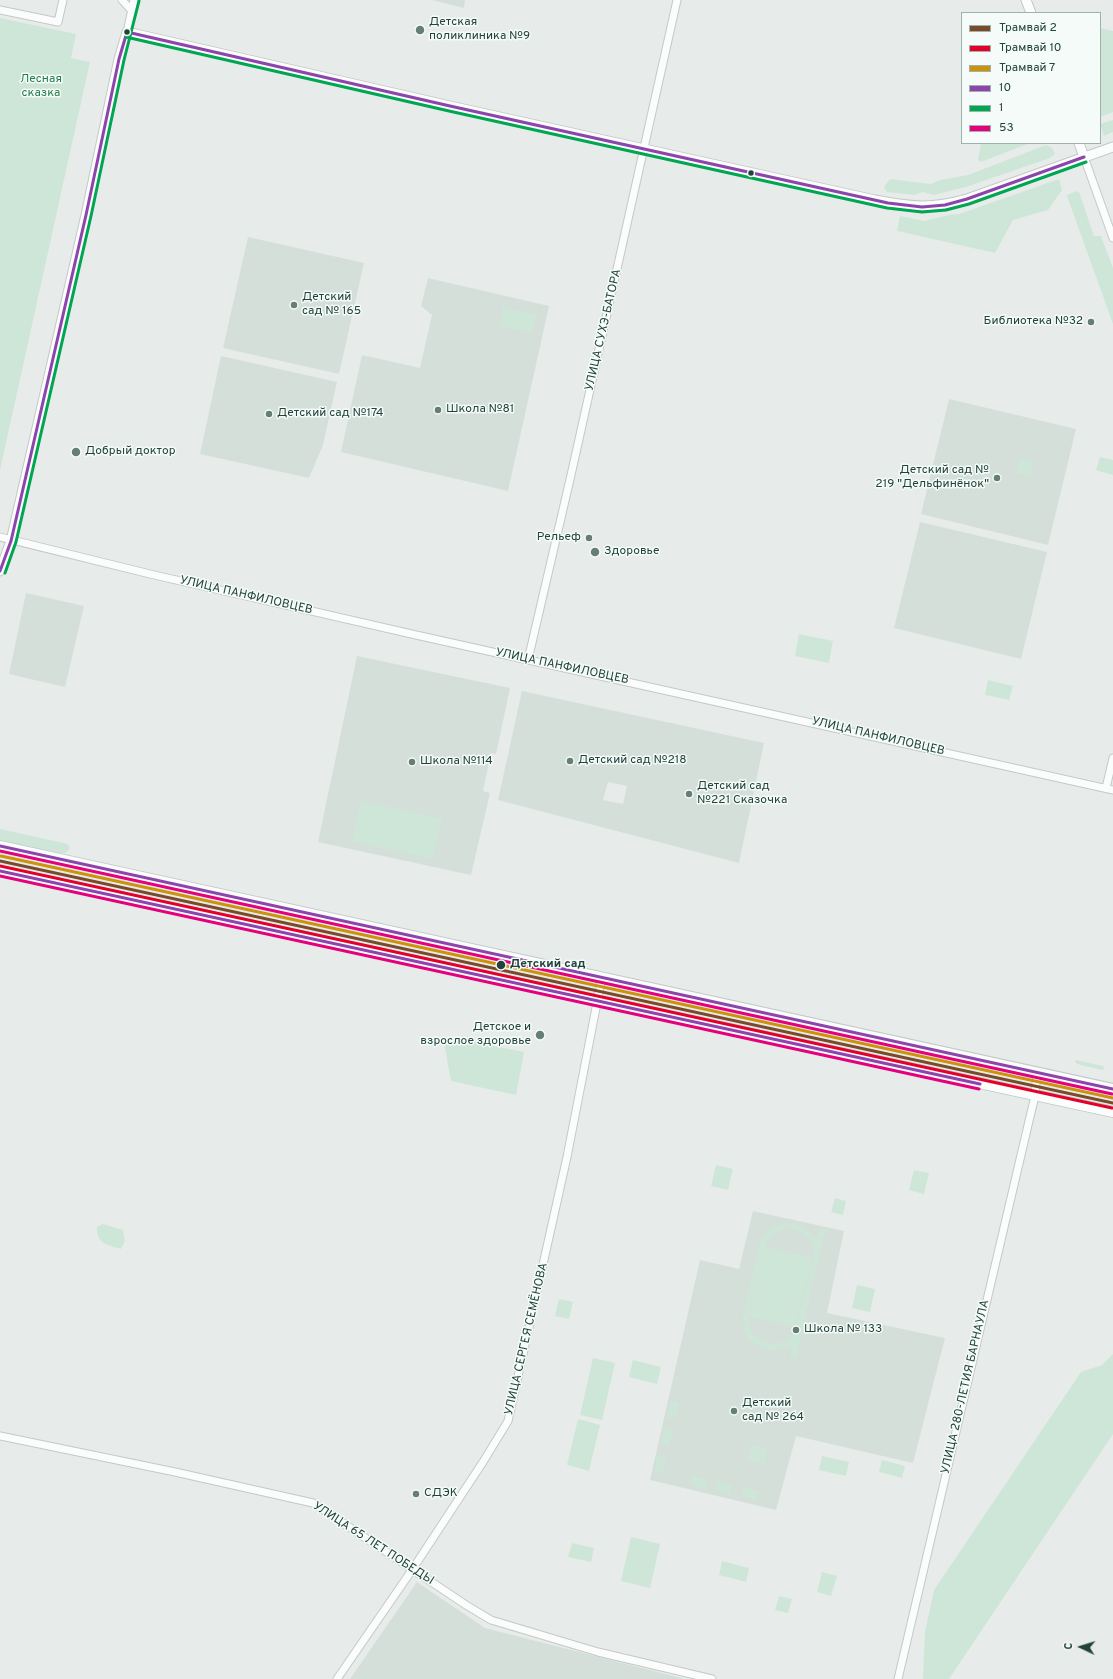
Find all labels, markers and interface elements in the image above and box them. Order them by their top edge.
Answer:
legend [961,12,1101,144]
place label: Детская поликлиника №9 [429,16,530,44]
text: Трамвай 2 [999,20,1057,36]
marker: Детская поликлиника №9 [414,24,426,36]
unlabelled marker [122,27,132,37]
text: Трамвай 10 [999,40,1062,56]
text: Трамвай 7 [999,60,1055,76]
park label: Лесная сказка [20,73,62,101]
text: 10 [999,80,1011,96]
text: 1 [999,100,1003,116]
text: 53 [999,120,1014,136]
unlabelled marker [746,168,756,178]
street label: УЛИЦА СУХЭ-БАТОРА [583,268,625,392]
place label: Детский сад № 165 [302,291,361,319]
marker: Детский сад № 165 [289,300,299,310]
place label: Библиотека №32 [984,315,1083,329]
marker: Библиотека №32 [1086,317,1096,327]
place label: Школа №81 [446,403,514,417]
marker: Школа №81 [433,405,443,415]
place label: Детский сад №174 [277,407,383,421]
marker: Детский сад №174 [264,409,274,419]
place label: Добрый доктор [85,445,176,459]
marker: Добрый доктор [70,446,82,458]
place label: Детский сад № 219 "Дельфинёнок" [875,464,989,492]
marker: Детский сад № 219 "Дельфинёнок" [992,473,1002,483]
place label: Рельеф [537,531,581,545]
marker: Рельеф [584,533,594,543]
place label: Здоровье [604,545,659,559]
marker: Здоровье [589,546,601,558]
street label: УЛИЦА ПАНФИЛОВЦЕВ [178,574,314,618]
street label: УЛИЦА ПАНФИЛОВЦЕВ [494,646,630,688]
street label: УЛИЦА ПАНФИЛОВЦЕВ [810,715,946,759]
place label: Детский сад №218 [578,754,687,768]
place label: Школа №114 [420,755,493,769]
marker: Детский сад №218 [565,756,575,766]
marker: Школа №114 [407,757,417,767]
place label: Детский сад №221 Сказочка [697,780,787,808]
marker: Детский сад №221 Сказочка [684,789,694,799]
place label: Детский сад [510,958,585,972]
marker: Детский сад [495,959,507,971]
place label: Детское и взрослое здоровье [420,1021,531,1049]
marker: Детское и взрослое здоровье [534,1029,546,1041]
street label: УЛИЦА СЕРГЕЯ СЕМЁНОВА [502,1261,552,1417]
street label: УЛИЦА 280-ЛЕТИЯ БАРНАУЛА [939,1299,993,1475]
place label: Школа № 133 [804,1323,882,1337]
marker: Школа № 133 [791,1325,801,1335]
place label: Детский сад № 264 [742,1397,804,1425]
marker: Детский сад № 264 [729,1406,739,1416]
place label: СДЭК [424,1487,458,1501]
marker: СДЭК [411,1489,421,1499]
street label: УЛИЦА 65 ЛЕТ ПОБЕДЫ [310,1499,436,1589]
north arrow [1061,1627,1101,1667]
text: С [1062,1642,1076,1650]

